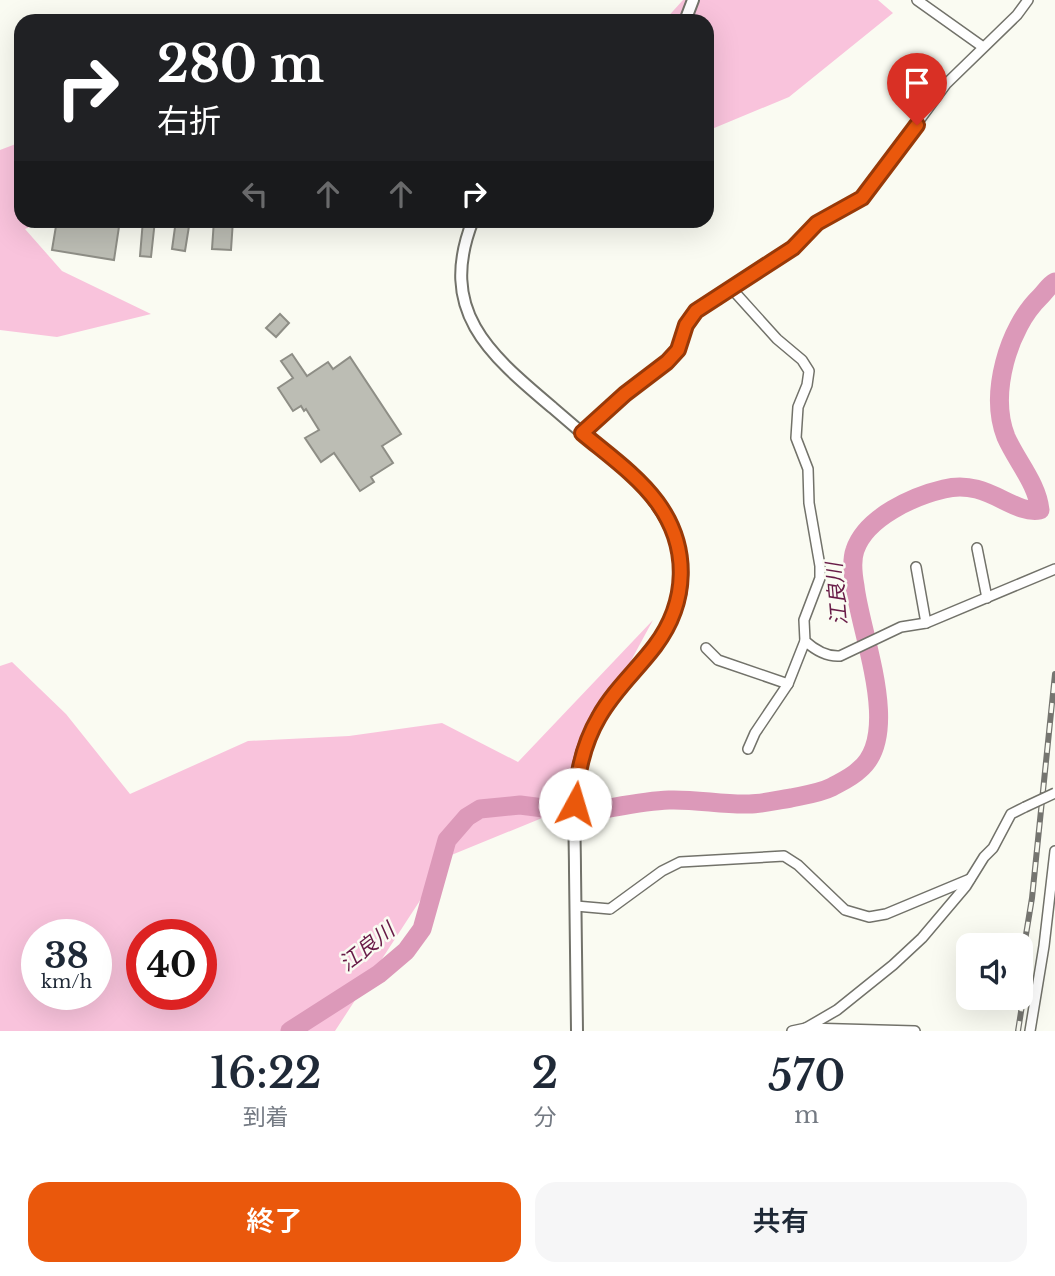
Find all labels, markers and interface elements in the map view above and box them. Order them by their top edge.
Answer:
text: 280 m [157,34,324,95]
icon: right [42,42,133,133]
pin [887,53,947,125]
icon: arrive [898,64,936,102]
text: 右折 [157,101,221,141]
icon: left [236,175,274,213]
icon: ahead [309,175,347,213]
icon: ahead [382,175,420,213]
icon: right [455,175,493,213]
water label: 江良川 [821,559,853,627]
position arrow [538,767,612,841]
water label: 江良川 [334,916,401,977]
speed limit sign: 40 [126,919,217,1010]
map controls [956,933,1033,1010]
button: sound [956,933,1033,1010]
text: 38 [44,934,89,977]
text: km/h [41,971,92,993]
text: 16:22 [210,1047,322,1099]
text: 2 [531,1047,558,1099]
text: 570 [768,1050,845,1102]
text: m [794,1101,819,1129]
text: 到着 [243,1103,289,1131]
text: 分 [533,1103,556,1131]
button: 終了 [28,1182,521,1262]
button: 共有 [535,1182,1027,1262]

